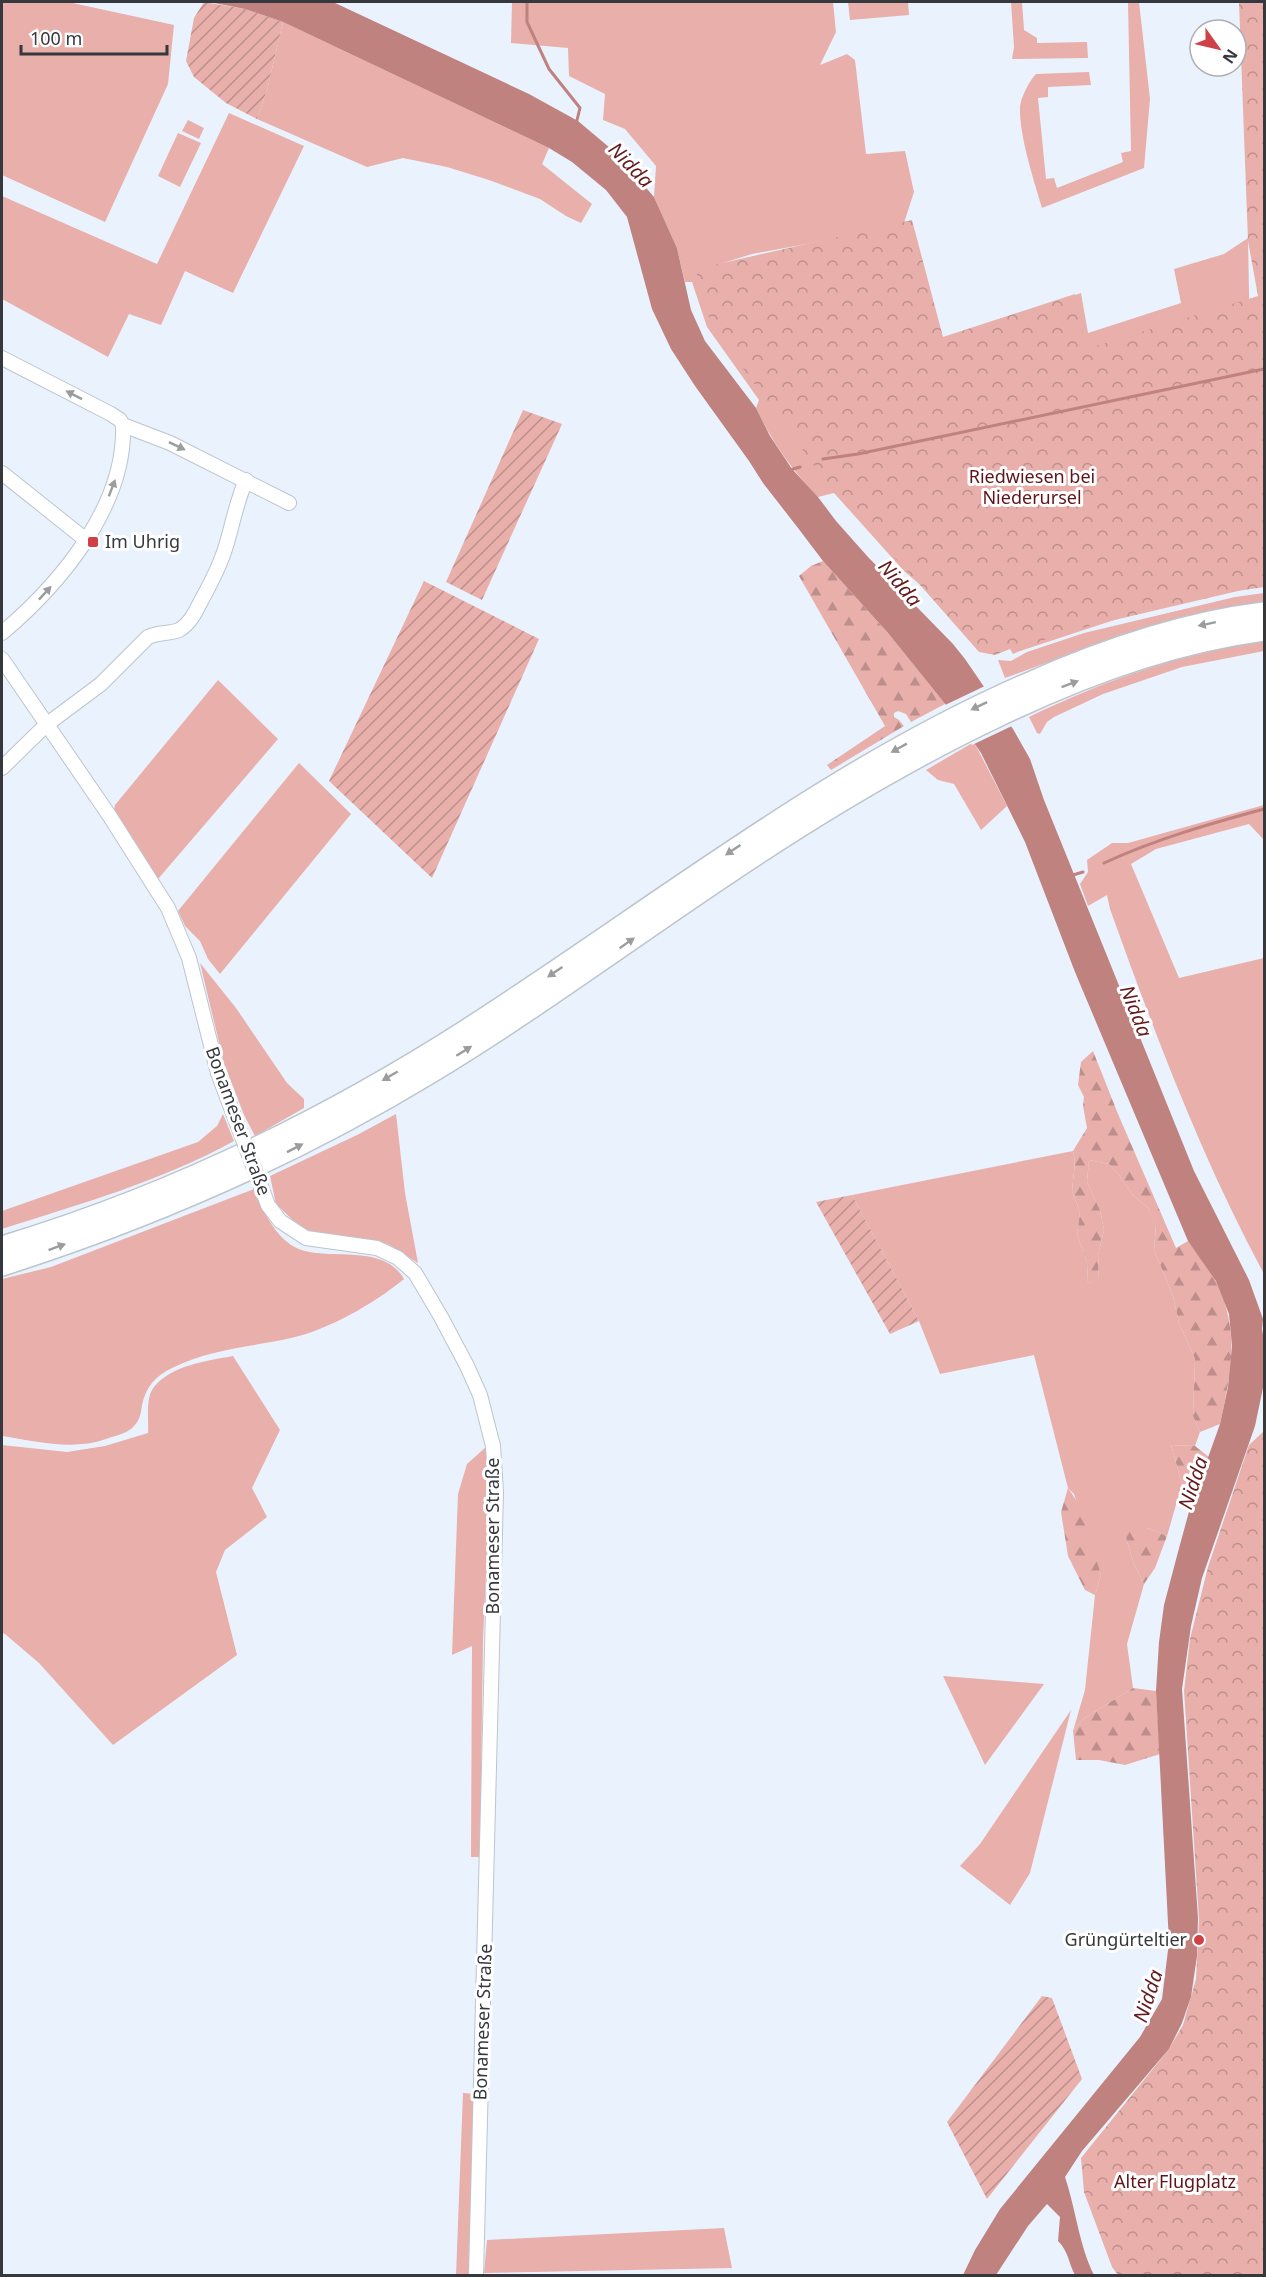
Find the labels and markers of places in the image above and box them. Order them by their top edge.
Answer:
place label: Im Uhrig [105,529,180,553]
marker: Im Uhrig [86,535,100,549]
place label: Grüngürteltier [1065,1927,1188,1951]
marker: Grüngürteltier [1192,1933,1206,1947]

